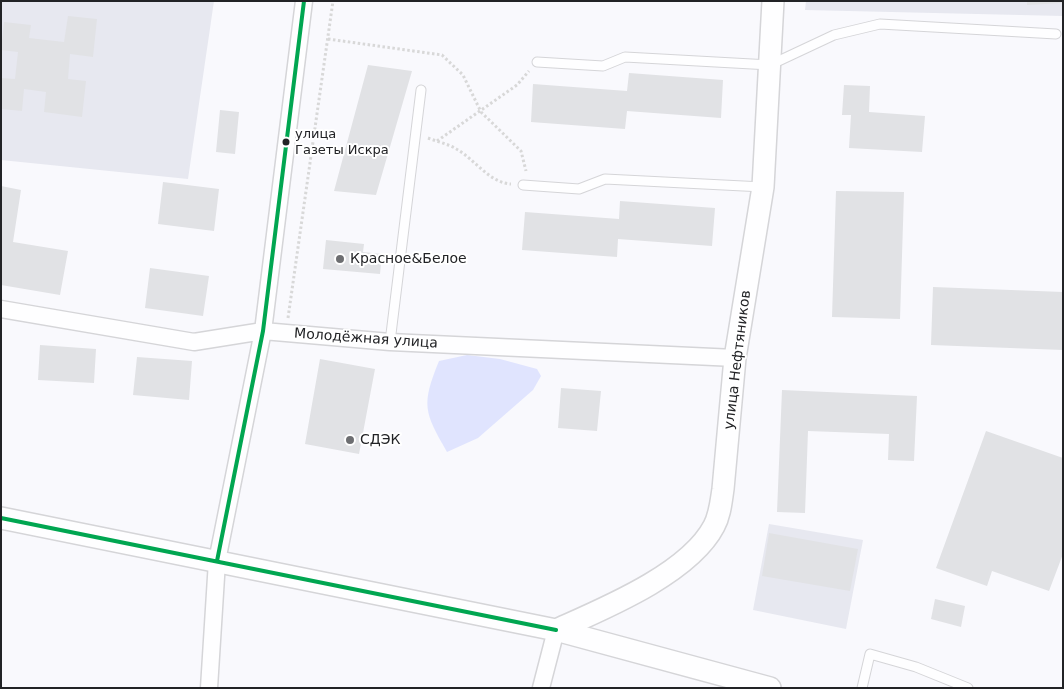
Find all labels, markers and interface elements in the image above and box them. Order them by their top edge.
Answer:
place label: улица Газеты Искра [295,127,389,158]
marker: улица Газеты Искра [281,137,291,147]
place label: Красное&Белое [350,251,467,267]
marker: Красное&Белое [334,253,346,265]
street label: улица Нефтяников [721,289,755,431]
street label: Молодёжная улица [294,326,438,352]
place label: СДЭК [360,432,400,448]
marker: СДЭК [344,434,356,446]

